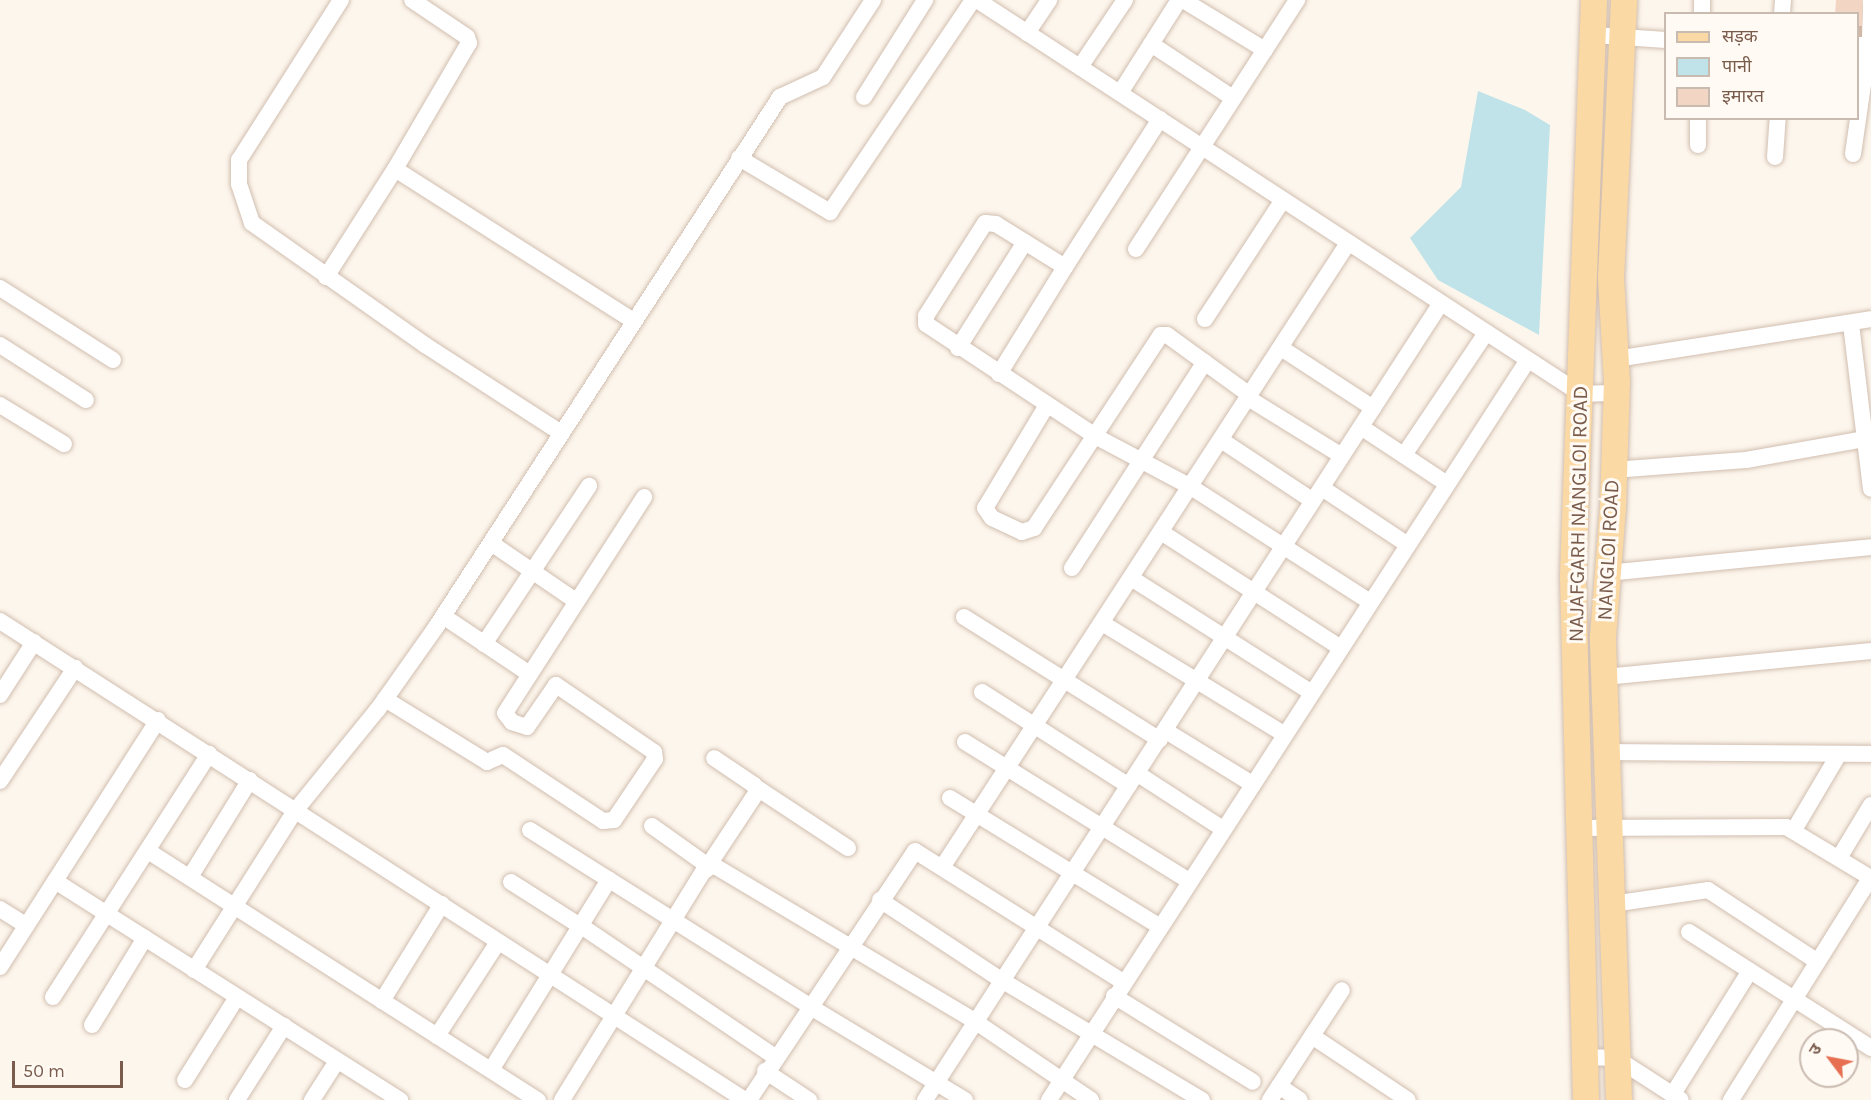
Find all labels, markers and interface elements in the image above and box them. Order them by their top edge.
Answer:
legend [1664,12,1859,120]
text: सड़क [1722,25,1758,47]
text: पानी [1722,55,1752,77]
text: इमारत [1722,85,1764,107]
street label: NAJAFGARH NANGLOI ROAD [1563,386,1593,642]
street label: NANGLOI ROAD [1592,479,1624,621]
north arrow [1799,1028,1859,1088]
text: उ [1804,1040,1826,1058]
scale bar [15,1049,126,1087]
text: 50 m [23,1060,65,1082]

